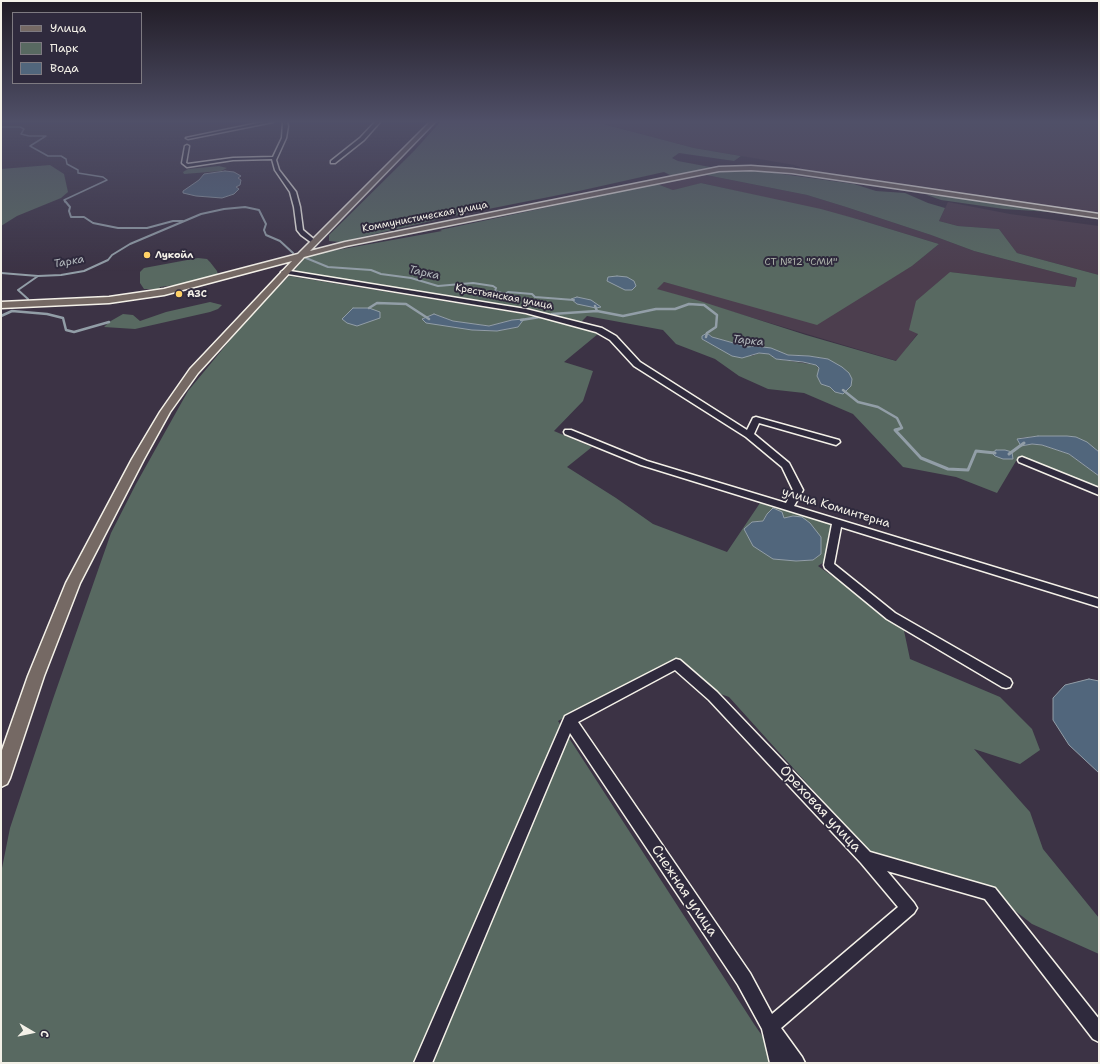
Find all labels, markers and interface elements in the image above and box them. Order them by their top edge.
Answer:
legend [12,12,142,84]
text: Улица [50,20,86,36]
text: Парк [50,40,78,56]
text: Вода [50,60,79,76]
street label: Коммунистическая улица [361,199,489,235]
place label: Лукойл [155,249,193,261]
marker: Лукойл [142,250,152,260]
water label: Тарка [53,253,85,271]
park label: СТ №12 "СМИ" [765,256,837,268]
water label: Тарка [407,263,441,283]
street label: Крестьянская улица [454,282,554,312]
place label: АЗС [187,288,207,300]
marker: АЗС [174,289,184,299]
water label: Тарка [732,333,764,349]
street label: улица Коминтерна [780,485,892,531]
street label: Ореховая улица [776,762,864,856]
street label: Снежная улица [647,842,721,940]
north arrow [12,1012,52,1052]
text: С [36,1029,52,1038]

